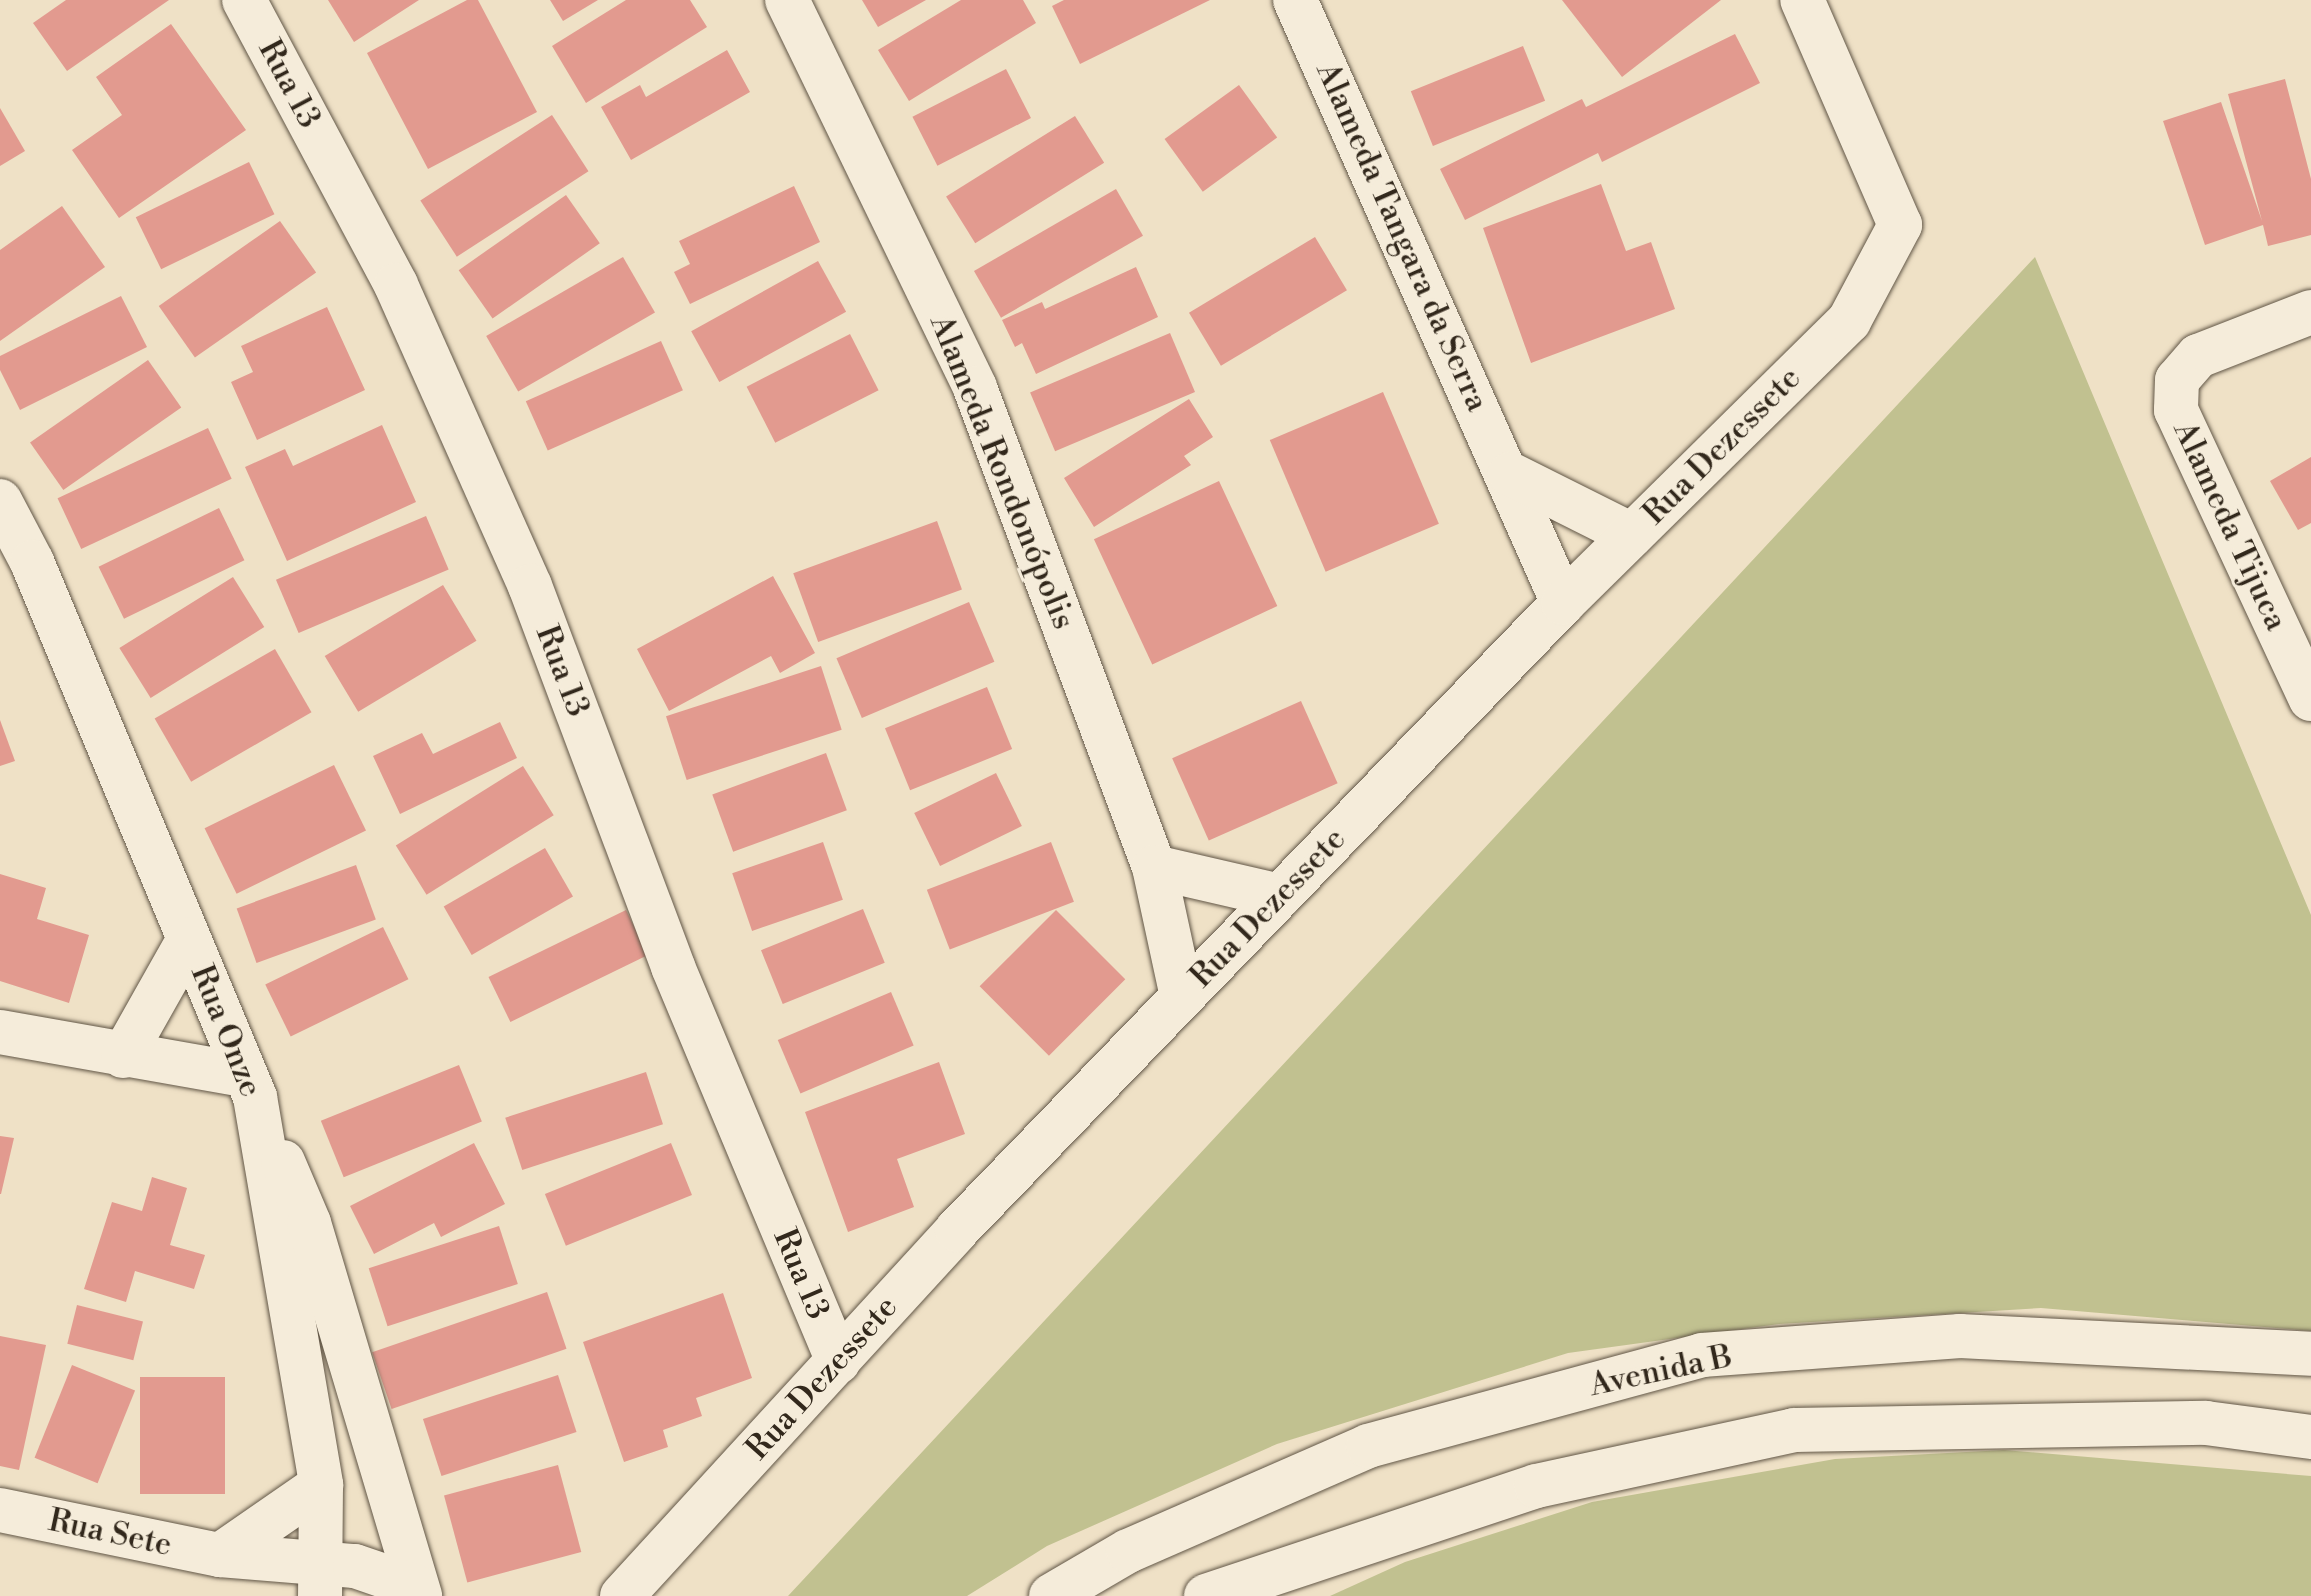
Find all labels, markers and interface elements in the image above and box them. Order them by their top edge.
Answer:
street label: Rua 13 [250,33,328,135]
street label: Alameda Tangara da Serra [1308,57,1496,417]
street label: Alameda Rondonópolis [921,309,1083,635]
street label: Rua Dezessete [1635,359,1809,533]
street label: Alameda Tijuca [2165,415,2295,637]
street label: Rua 13 [527,620,597,722]
street label: Rua Dezessete [1182,820,1354,996]
street label: Rua Onze [182,959,270,1103]
street label: Rua 13 [765,1223,837,1325]
street label: Rua Dezessete [738,1288,906,1468]
street label: Avenida B [1586,1337,1736,1405]
street label: Rua Sete [45,1501,175,1565]

